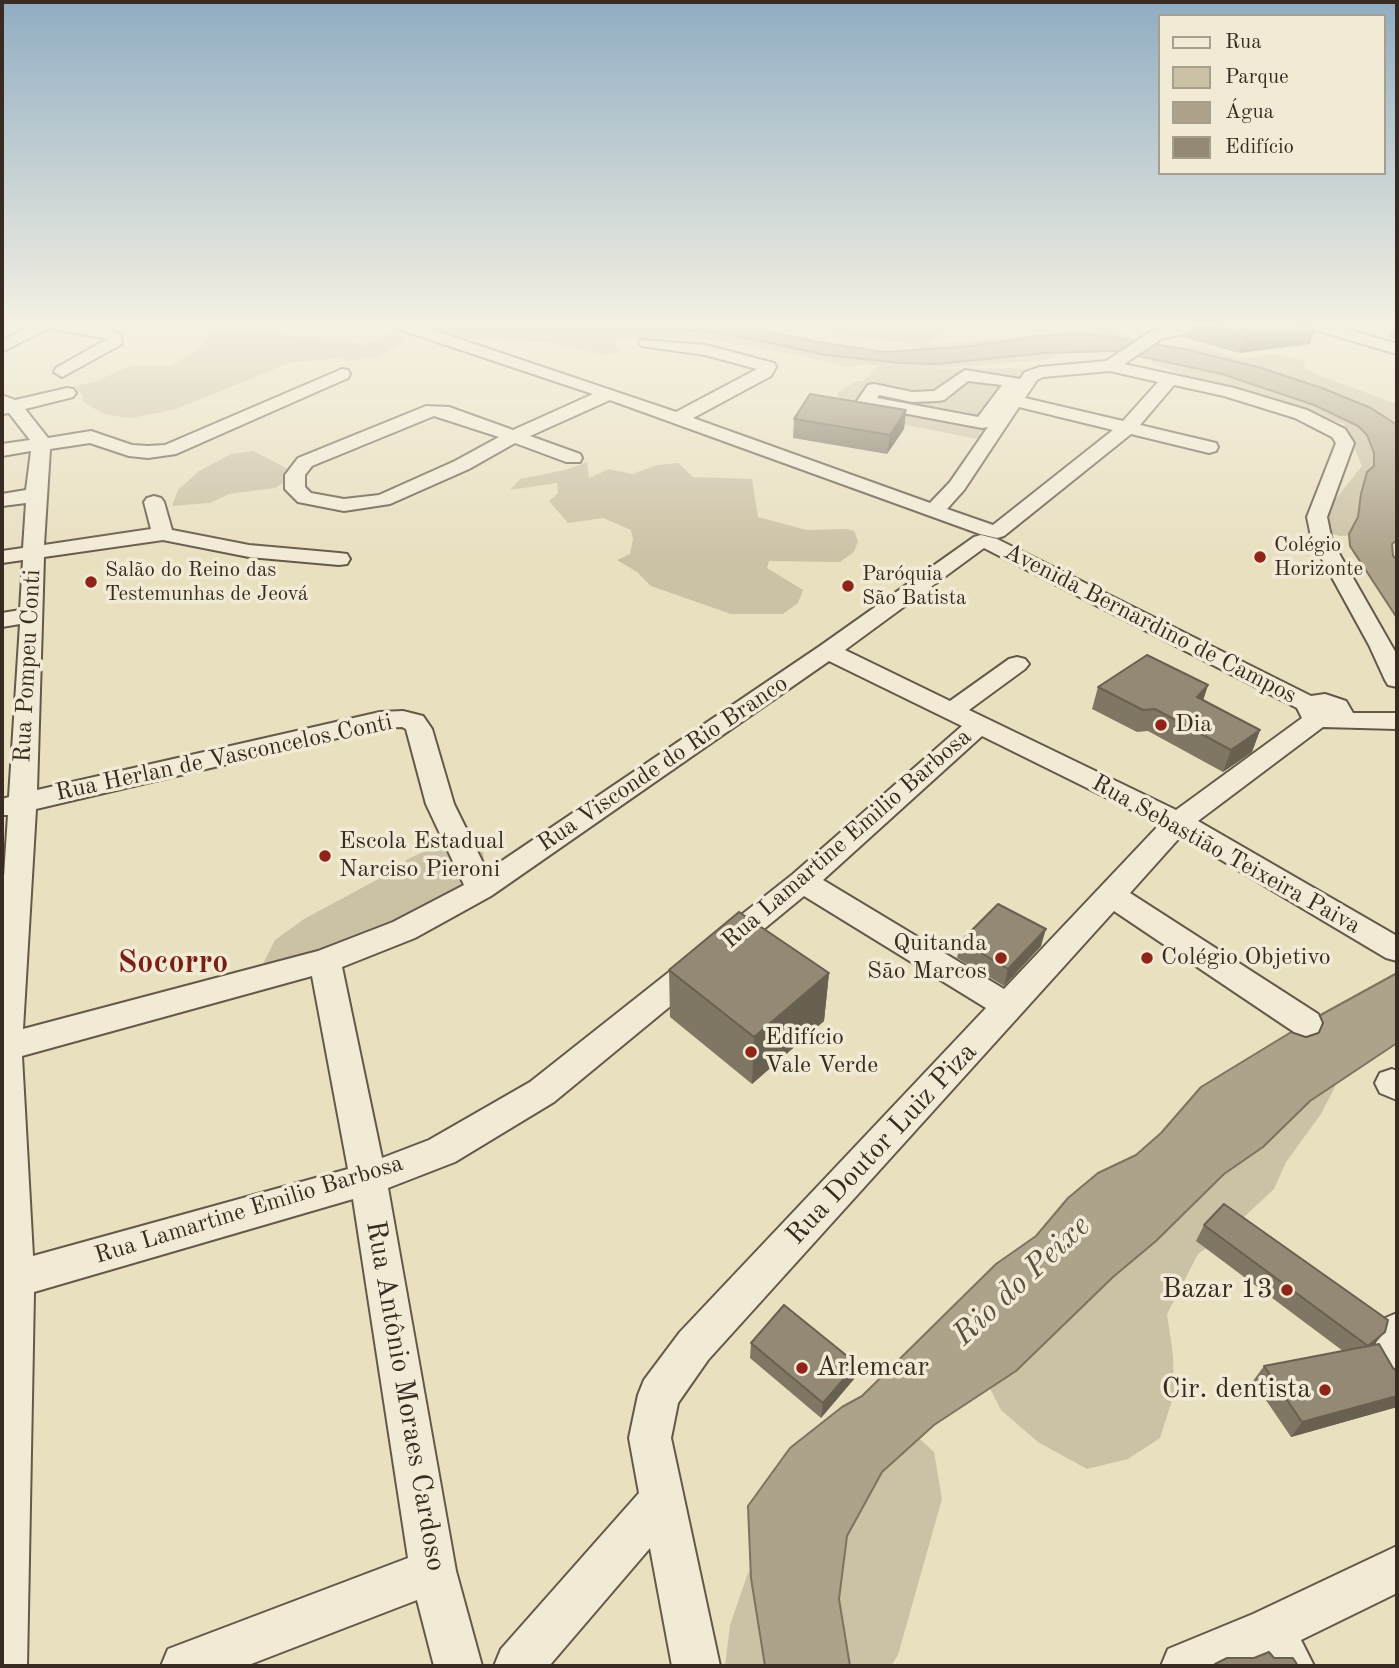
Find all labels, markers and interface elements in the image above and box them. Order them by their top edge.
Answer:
legend [1158,14,1385,175]
text: Rua [1225,32,1262,53]
text: Parque [1225,67,1289,88]
text: Água [1225,102,1274,123]
text: Edifício [1225,137,1294,158]
place label: Colégio Horizonte [1274,532,1363,582]
street label: Avenida Bernardino de Campos [999,537,1301,711]
marker: Colégio Horizonte [1252,549,1268,565]
place label: Salão do Reino das Testemunhas de Jeová [105,557,308,607]
place label: Paróquia São Batista [862,561,966,611]
street label: Rua Pompeu Conti [9,569,47,763]
marker: Salão do Reino das Testemunhas de Jeová [83,574,99,590]
marker: Paróquia São Batista [840,578,856,594]
street label: Rua Visconde do Rio Branco [532,669,794,859]
street label: Rua Herlan de Vasconcelos Conti [53,708,395,808]
place label: Dia [1175,711,1212,739]
marker: Dia [1153,717,1169,733]
street label: Rua Lamartine Emilio Barbosa [716,723,978,955]
street label: Rua Sebastião Teixeira Paiva [1087,769,1365,941]
place label: Escola Estadual Narciso Pieroni [339,828,504,884]
marker: Escola Estadual Narciso Pieroni [317,848,333,864]
place label: Quitanda São Marcos [867,930,987,986]
place label: Colégio Objetivo [1161,944,1331,972]
district label: Socorro [118,945,228,983]
marker: Quitanda São Marcos [993,950,1009,966]
marker: Colégio Objetivo [1139,950,1155,966]
place label: Edifício Vale Verde [765,1024,878,1080]
street label: Rua Doutor Luiz Piza [780,1036,984,1252]
marker: Edifício Vale Verde [743,1044,759,1060]
street label: Rua Lamartine Emilio Barbosa [91,1149,407,1271]
water label: Rio do Peixe [945,1208,1099,1354]
street label: Rua Antônio Moraes Cardoso [358,1218,452,1574]
place label: Bazar 13 [1162,1273,1273,1307]
marker: Bazar 13 [1279,1282,1295,1298]
place label: Arlemcar [816,1351,929,1385]
marker: Arlemcar [794,1360,810,1376]
place label: Cir. dentista [1162,1373,1311,1407]
marker: Cir. dentista [1317,1382,1333,1398]

